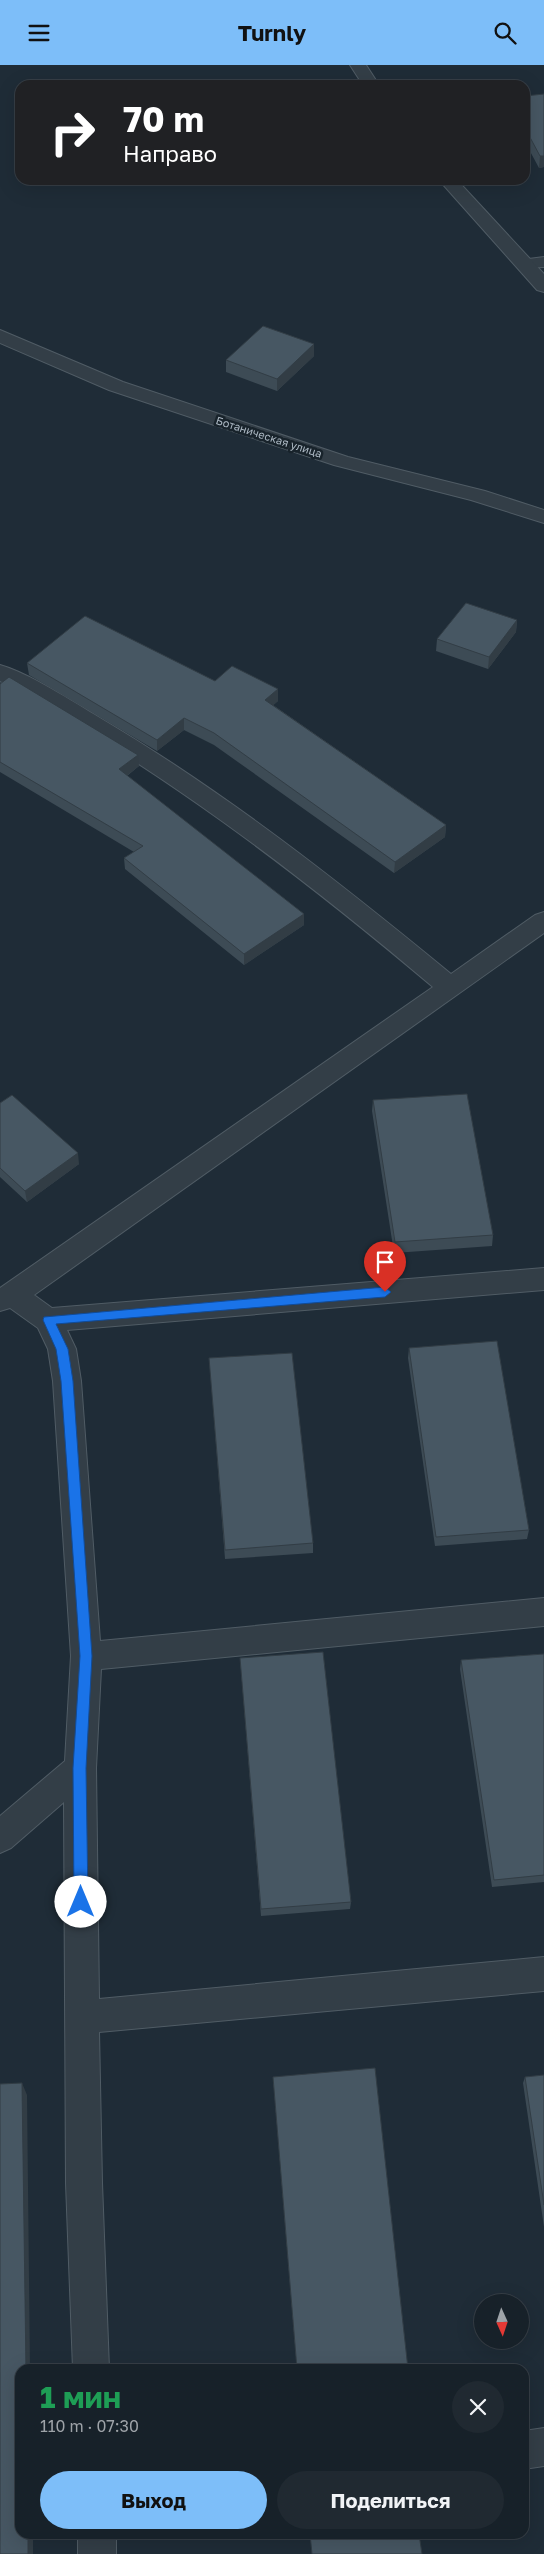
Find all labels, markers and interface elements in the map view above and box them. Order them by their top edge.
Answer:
icon: menu [25,19,53,47]
text: Turnly [238,19,306,46]
icon: search [491,19,519,47]
text: 70 m [123,98,204,140]
icon: right [40,100,105,165]
text: Направо [123,140,217,167]
street label: Ботаническая улица [214,413,324,460]
pin [364,1241,406,1292]
icon: arrive [371,1248,399,1276]
position arrow [54,1875,106,1927]
north arrow [474,2294,529,2349]
map controls [474,2294,529,2349]
text: 1 мин [40,2379,121,2415]
button: close [452,2381,504,2433]
text: 110 m · 07:30 [40,2416,139,2436]
button: Выход [40,2471,267,2529]
button: Поделиться [277,2471,504,2529]

